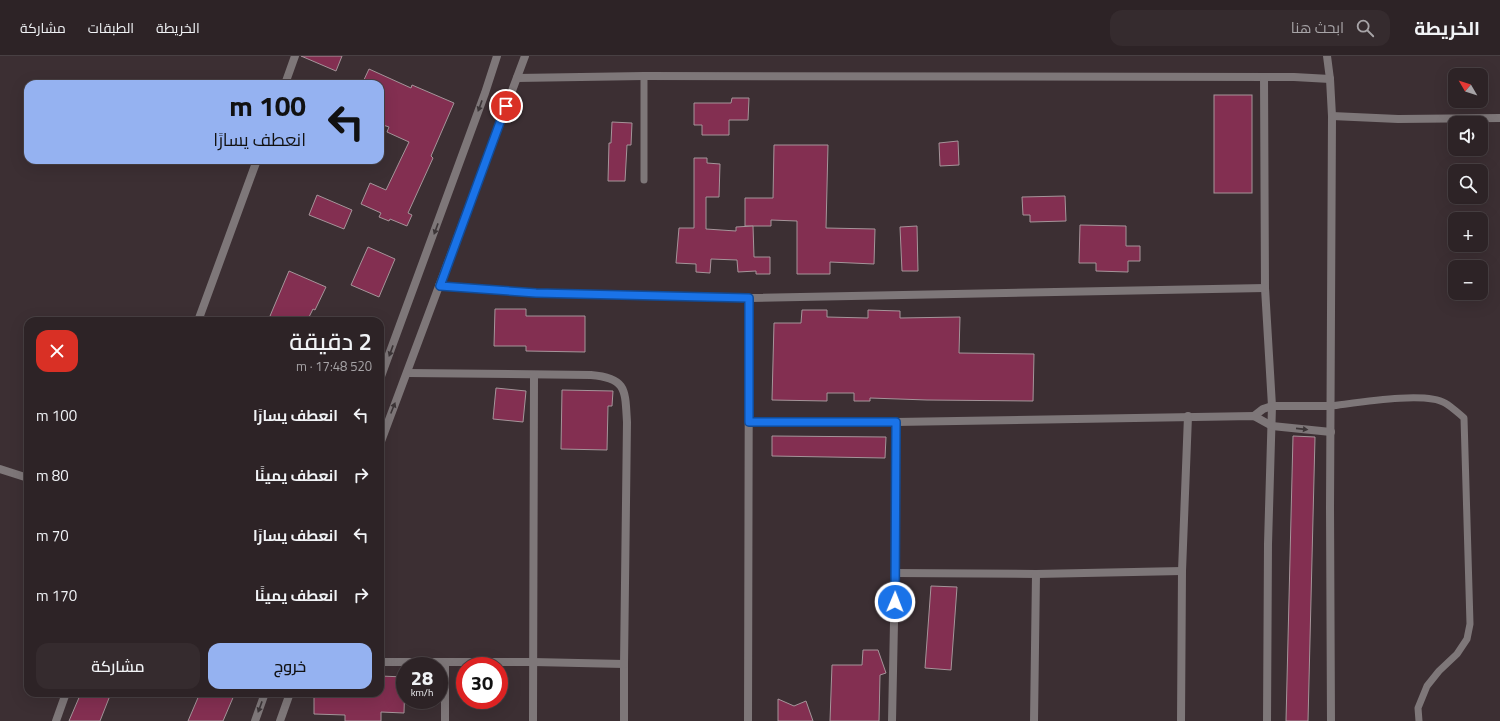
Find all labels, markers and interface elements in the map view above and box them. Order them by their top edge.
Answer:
search box [1110,10,1390,46]
text: الخريطة [1414,13,1480,42]
text: ابحث هنا [1291,16,1344,39]
text: مشاركة [20,17,66,38]
text: الطبقات [88,17,134,38]
text: الخريطة [156,17,200,38]
icon: search [1354,17,1376,39]
north arrow [1448,68,1488,108]
map controls [1448,68,1488,300]
text: 100 m [229,84,306,127]
pin [489,89,523,123]
icon: arrive [495,95,517,117]
icon: left [320,96,372,148]
one-way arrow [477,101,483,113]
button: sound [1448,116,1488,156]
text: انعطف يسارًا [213,126,306,153]
button: search [1448,164,1488,204]
button: + [1448,212,1488,252]
one-way arrow [432,223,438,235]
button: − [1448,260,1488,300]
text: 2 دقيقة [289,323,372,359]
button: close [36,330,78,372]
one-way arrow [387,345,393,357]
text: 520 m · 17:48 [296,356,372,376]
one-way arrow [391,401,397,413]
text: 100 m [36,404,77,427]
text: انعطف يسارًا [253,404,338,427]
icon: left [350,404,372,426]
one-way arrow [1296,426,1308,432]
text: 80 m [36,464,69,487]
text: انعطف يمينًا [255,464,338,487]
icon: right [350,464,372,486]
text: 70 m [36,524,69,547]
text: انعطف يسارًا [253,524,338,547]
icon: left [350,524,372,546]
position arrow [874,581,916,623]
text: 170 m [36,584,77,607]
text: انعطف يمينًا [255,584,338,607]
icon: right [350,584,372,606]
button: مشاركة [36,643,200,689]
button: خروج [208,643,372,689]
speed limit sign: 30 [456,657,508,709]
text: 28 [411,662,433,693]
text: km/h [411,685,433,700]
one-way arrow [256,701,262,713]

